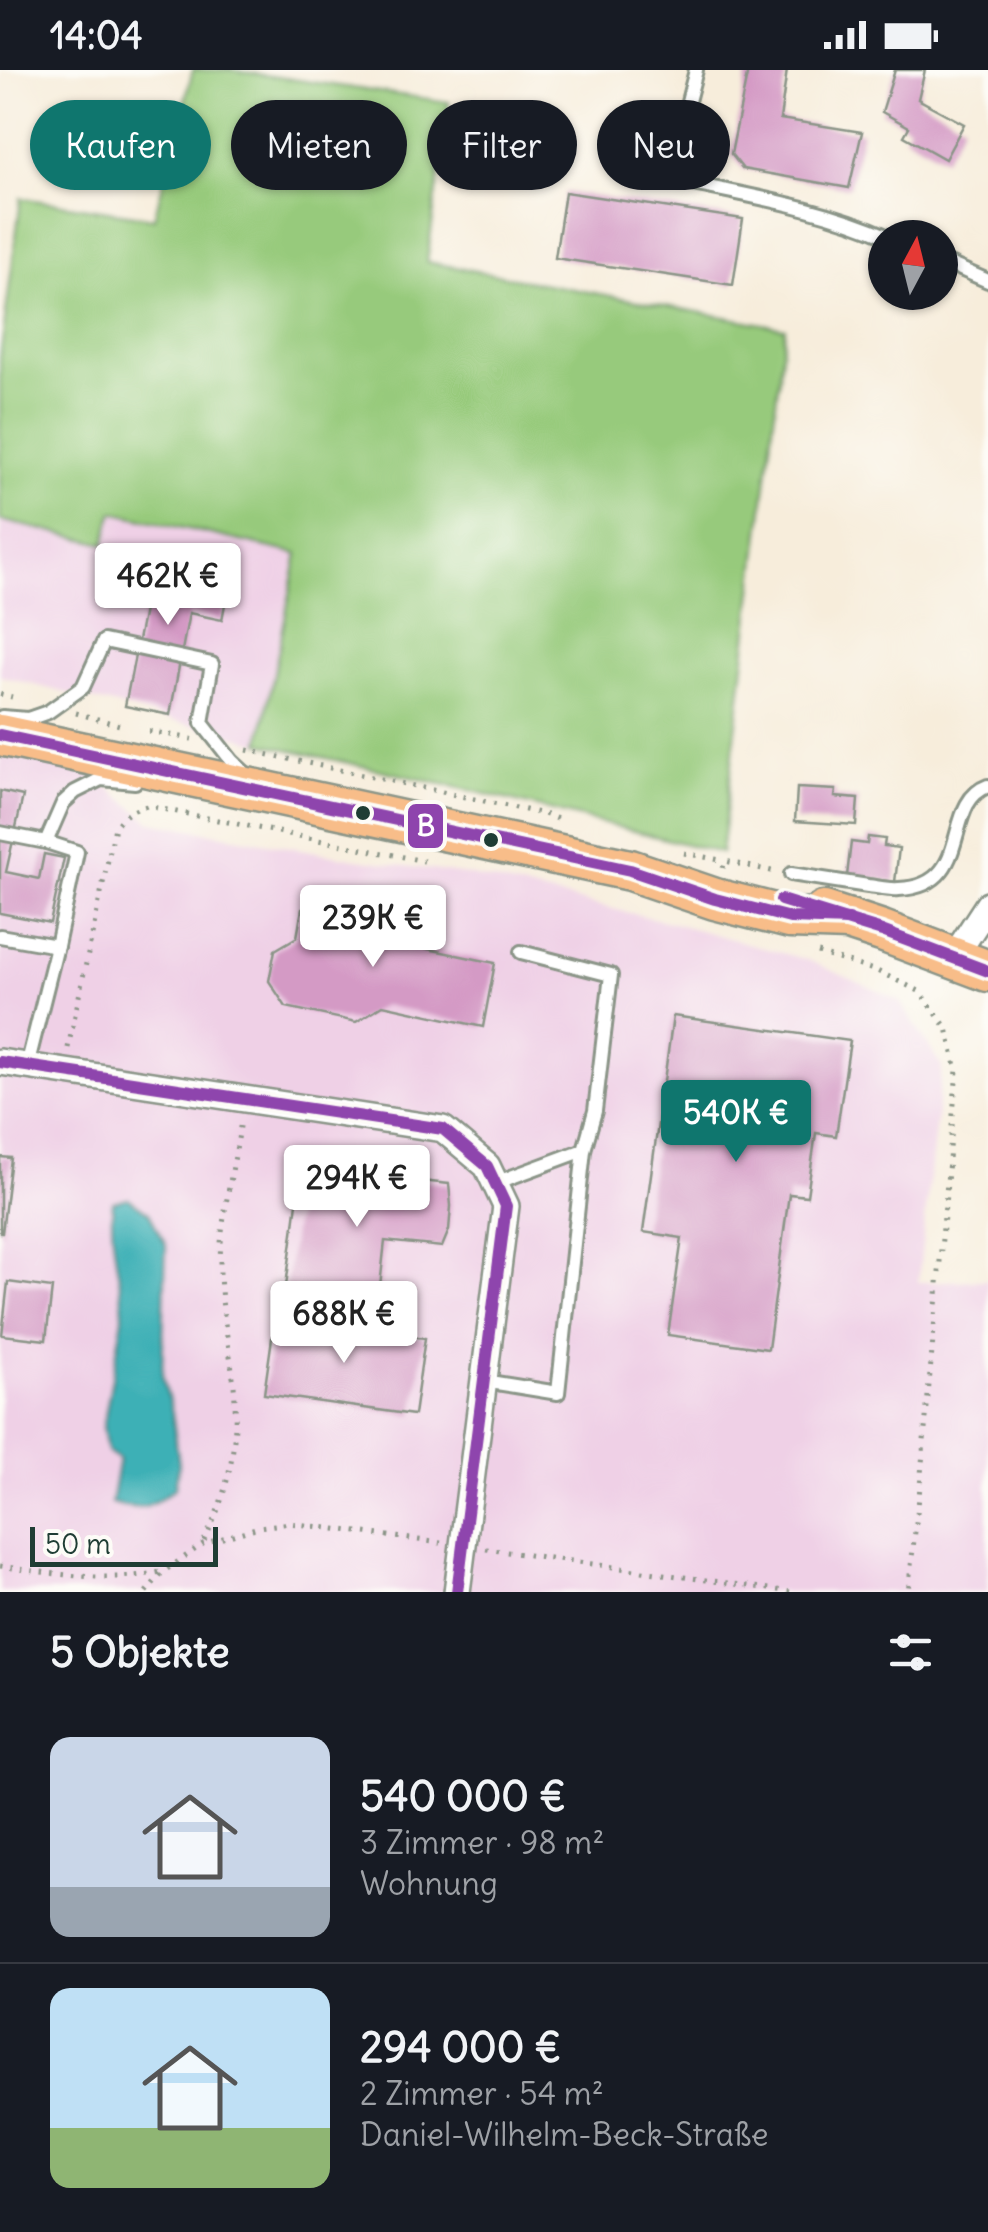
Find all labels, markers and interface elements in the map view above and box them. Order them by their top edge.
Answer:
text: 14:04 [50,12,143,59]
chip: Kaufen [30,100,211,190]
chip: Mieten [231,100,407,190]
chip: Filter [427,100,577,190]
chip: Neu [597,100,730,190]
north arrow [868,220,958,310]
map controls [868,220,958,310]
pin: 462K € [87,543,249,628]
text: 462K € [117,555,219,596]
line badge: B [406,802,445,850]
unlabelled marker [353,803,373,823]
text: B [417,808,435,844]
unlabelled marker [481,830,501,850]
pin: 239K € [292,885,454,970]
text: 239K € [322,897,424,938]
pin: 540K € [655,1080,817,1165]
text: 540K € [683,1092,789,1133]
pin: 294K € [276,1145,438,1230]
text: 294K € [306,1157,408,1198]
pin: 688K € [263,1281,425,1366]
text: 688K € [292,1293,396,1334]
scale bar [30,1522,218,1566]
text: 50 m [45,1526,111,1562]
icon: filters [883,1625,938,1680]
text: 5 Objekte [50,1626,230,1678]
text: 540 000 € [360,1770,566,1822]
icon: home [130,1777,250,1897]
text: 3 Zimmer · 98 m² [360,1822,604,1863]
text: Wohnung [360,1863,498,1904]
text: 294 000 € [360,2021,561,2073]
icon: home [130,2028,250,2148]
text: 2 Zimmer · 54 m² [360,2073,604,2114]
text: Daniel-Wilhelm-Beck-Straße [360,2114,769,2155]

